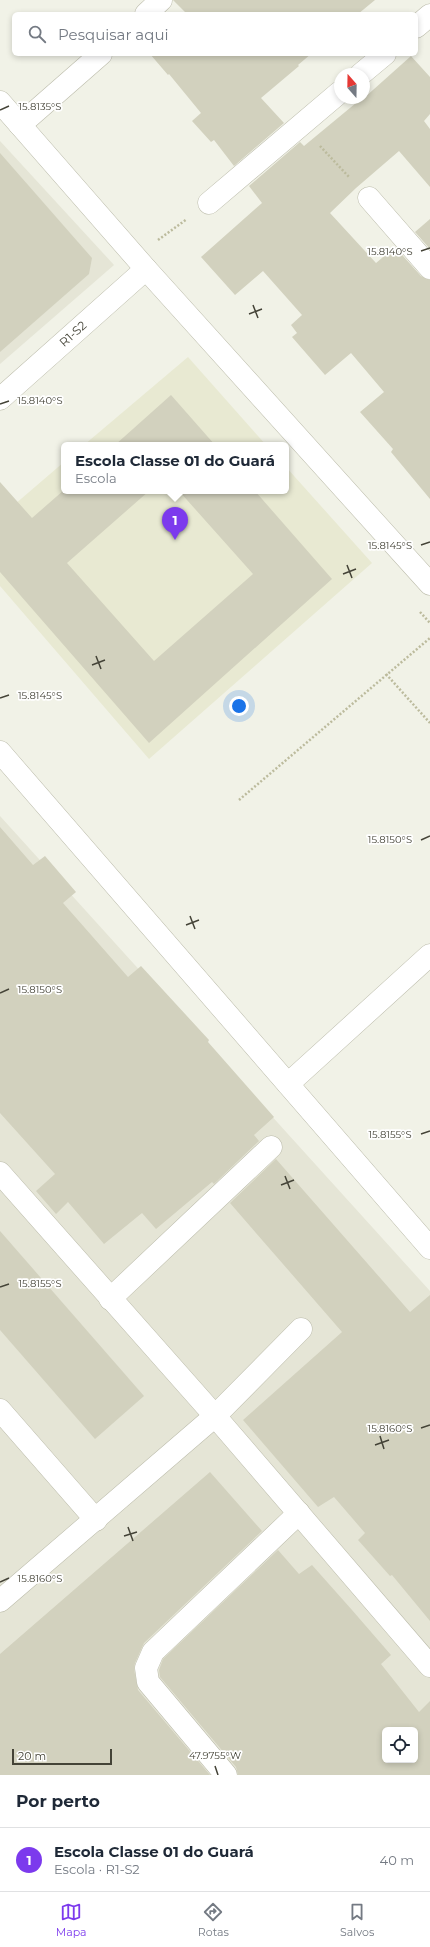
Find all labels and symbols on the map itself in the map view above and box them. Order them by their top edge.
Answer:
north arrow [334,68,370,104]
text: 15.8135°S [18,100,62,113]
text: 15.8140°S [367,245,413,258]
street label: R1-S2 [56,317,90,350]
text: 15.8140°S [17,394,63,407]
pin: 1 [162,507,188,540]
text: 15.8145°S [368,539,412,552]
text: 15.8145°S [18,689,62,702]
your location [229,696,249,716]
text: 15.8150°S [368,833,412,846]
text: 15.8150°S [18,983,62,996]
text: 15.8155°S [368,1128,412,1141]
text: 15.8155°S [18,1277,62,1290]
text: 15.8160°S [368,1422,412,1435]
text: 15.8160°S [18,1572,62,1585]
scale bar [12,1747,112,1766]
text: 47.9755°W [189,1749,241,1762]

